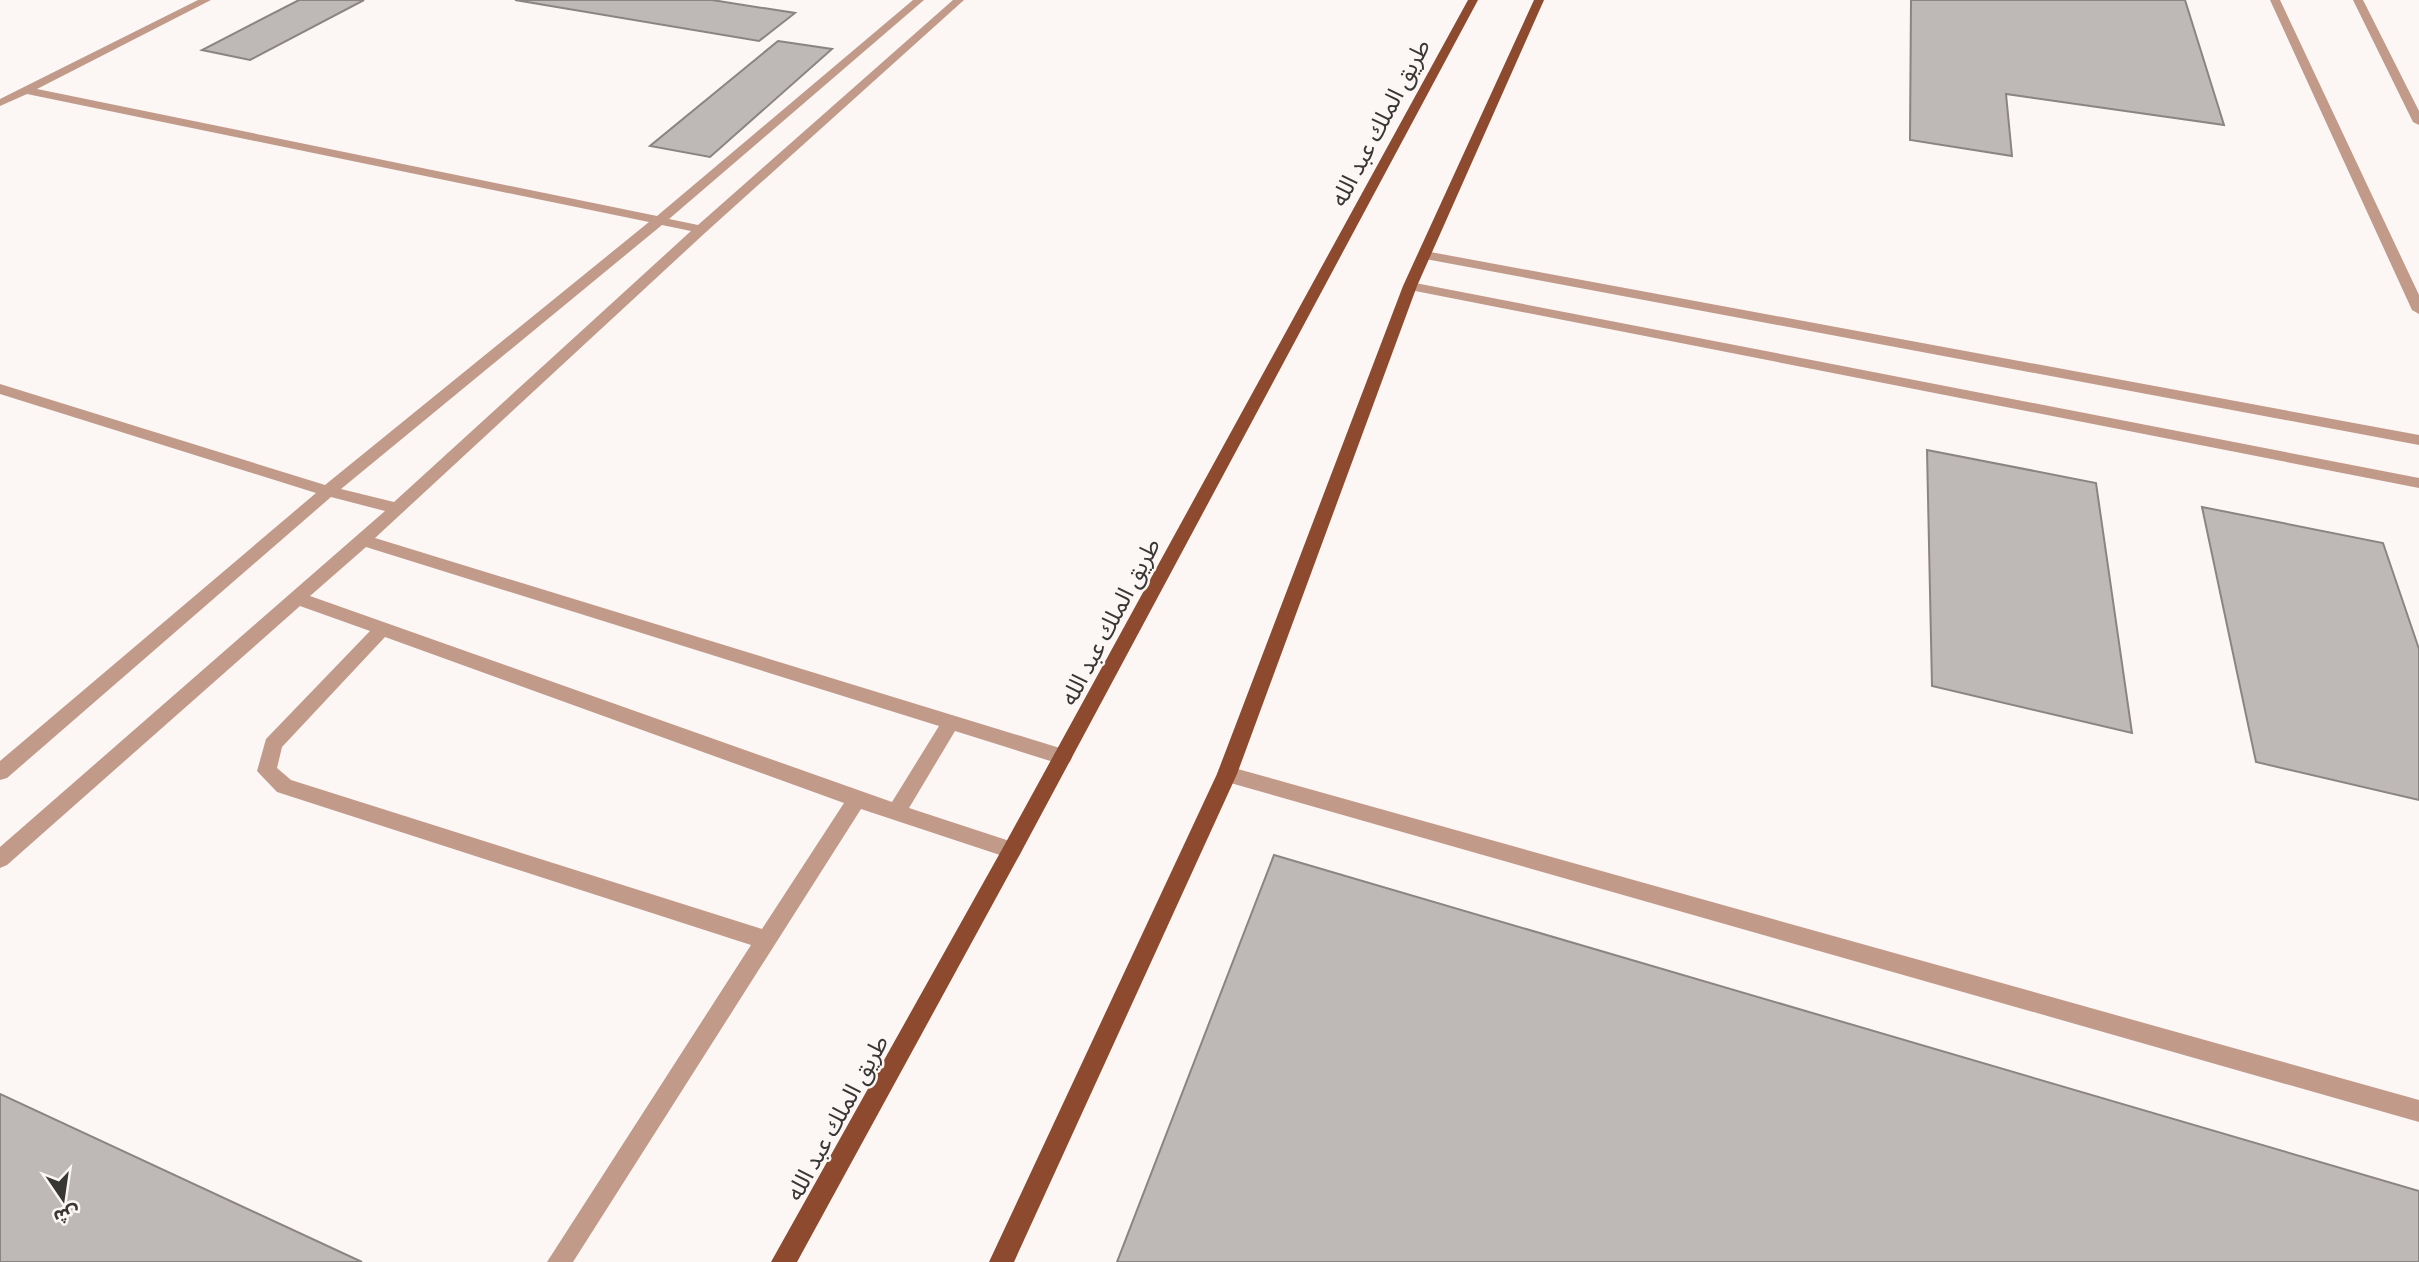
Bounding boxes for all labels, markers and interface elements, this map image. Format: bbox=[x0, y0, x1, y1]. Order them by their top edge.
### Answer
street label: طريق الملك عبد الله bbox=[1323, 33, 1437, 211]
street label: طريق الملك عبد الله bbox=[1053, 532, 1167, 710]
street label: طريق الملك عبد الله bbox=[778, 1029, 895, 1206]
north arrow bbox=[28, 1164, 98, 1234]
text: ش bbox=[52, 1202, 82, 1230]

